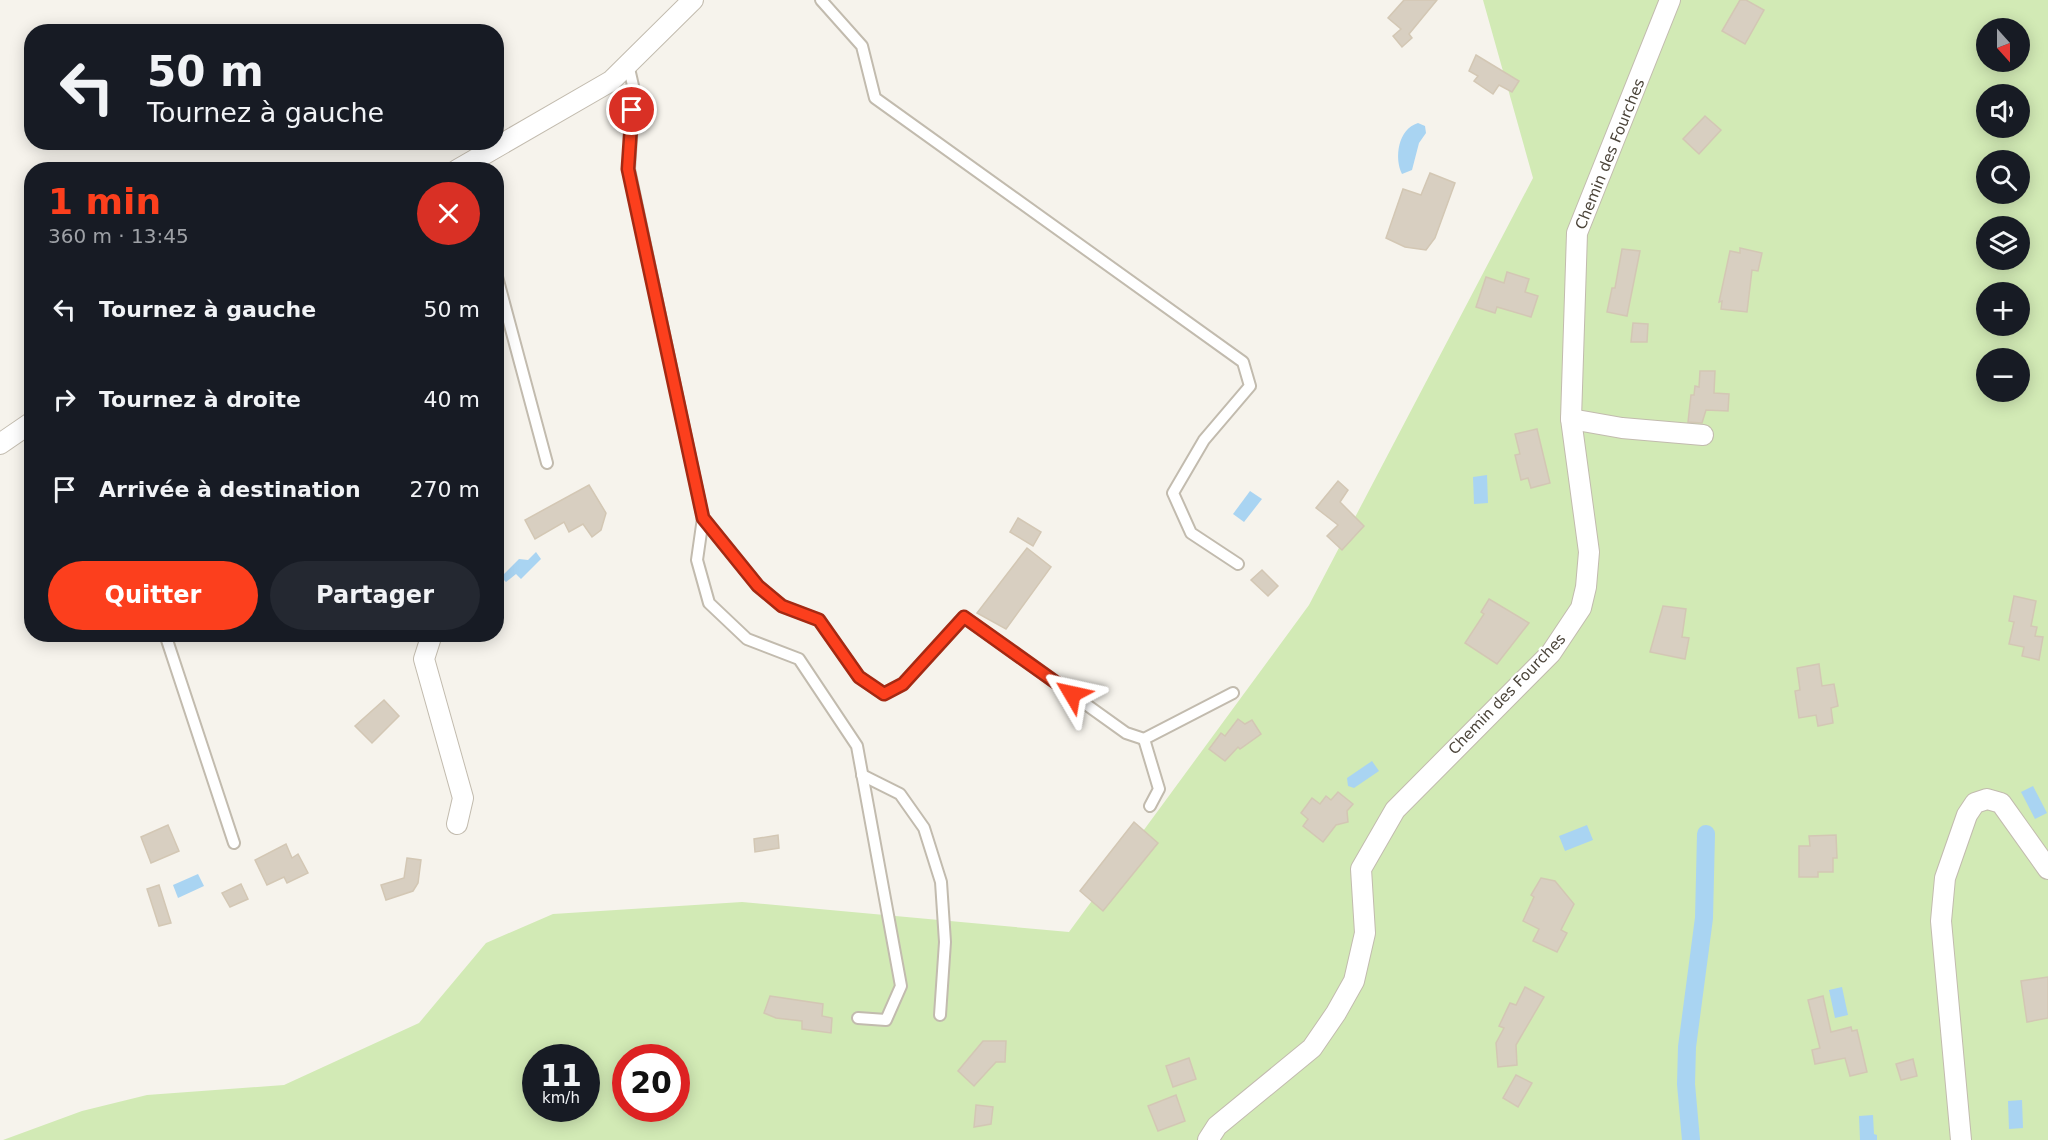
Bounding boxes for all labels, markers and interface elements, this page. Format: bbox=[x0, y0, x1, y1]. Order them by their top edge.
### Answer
north arrow bbox=[1976, 18, 2030, 72]
map controls bbox=[1976, 18, 2030, 402]
text: 50 m bbox=[147, 47, 264, 96]
icon: left bbox=[48, 48, 126, 126]
street label: Chemin des Fourches bbox=[1571, 76, 1649, 232]
pin bbox=[606, 84, 657, 135]
button: sound bbox=[1976, 84, 2030, 138]
icon: arrive bbox=[615, 93, 648, 126]
text: Tournez à gauche bbox=[147, 97, 384, 128]
button: search bbox=[1976, 150, 2030, 204]
text: 1 min bbox=[48, 181, 161, 222]
button: close bbox=[417, 182, 480, 245]
button: layers bbox=[1976, 216, 2030, 270]
text: 360 m · 13:45 bbox=[48, 224, 189, 248]
button: + bbox=[1976, 282, 2030, 336]
icon: left bbox=[48, 293, 81, 326]
text: Tournez à gauche bbox=[99, 297, 316, 322]
text: 50 m bbox=[424, 297, 480, 322]
button: − bbox=[1976, 348, 2030, 402]
icon: right bbox=[48, 383, 81, 416]
text: Tournez à droite bbox=[99, 387, 301, 412]
text: 40 m bbox=[424, 387, 480, 412]
icon: arrive bbox=[48, 473, 81, 506]
text: Arrivée à destination bbox=[99, 477, 361, 502]
text: 270 m bbox=[410, 477, 480, 502]
button: Quitter bbox=[48, 561, 258, 630]
button: Partager bbox=[270, 561, 480, 630]
street label: Chemin des Fourches bbox=[1445, 630, 1570, 758]
position arrow bbox=[1040, 662, 1104, 726]
speed limit sign: 20 bbox=[612, 1044, 690, 1122]
text: 11 bbox=[540, 1058, 582, 1093]
text: km/h bbox=[542, 1089, 580, 1107]

